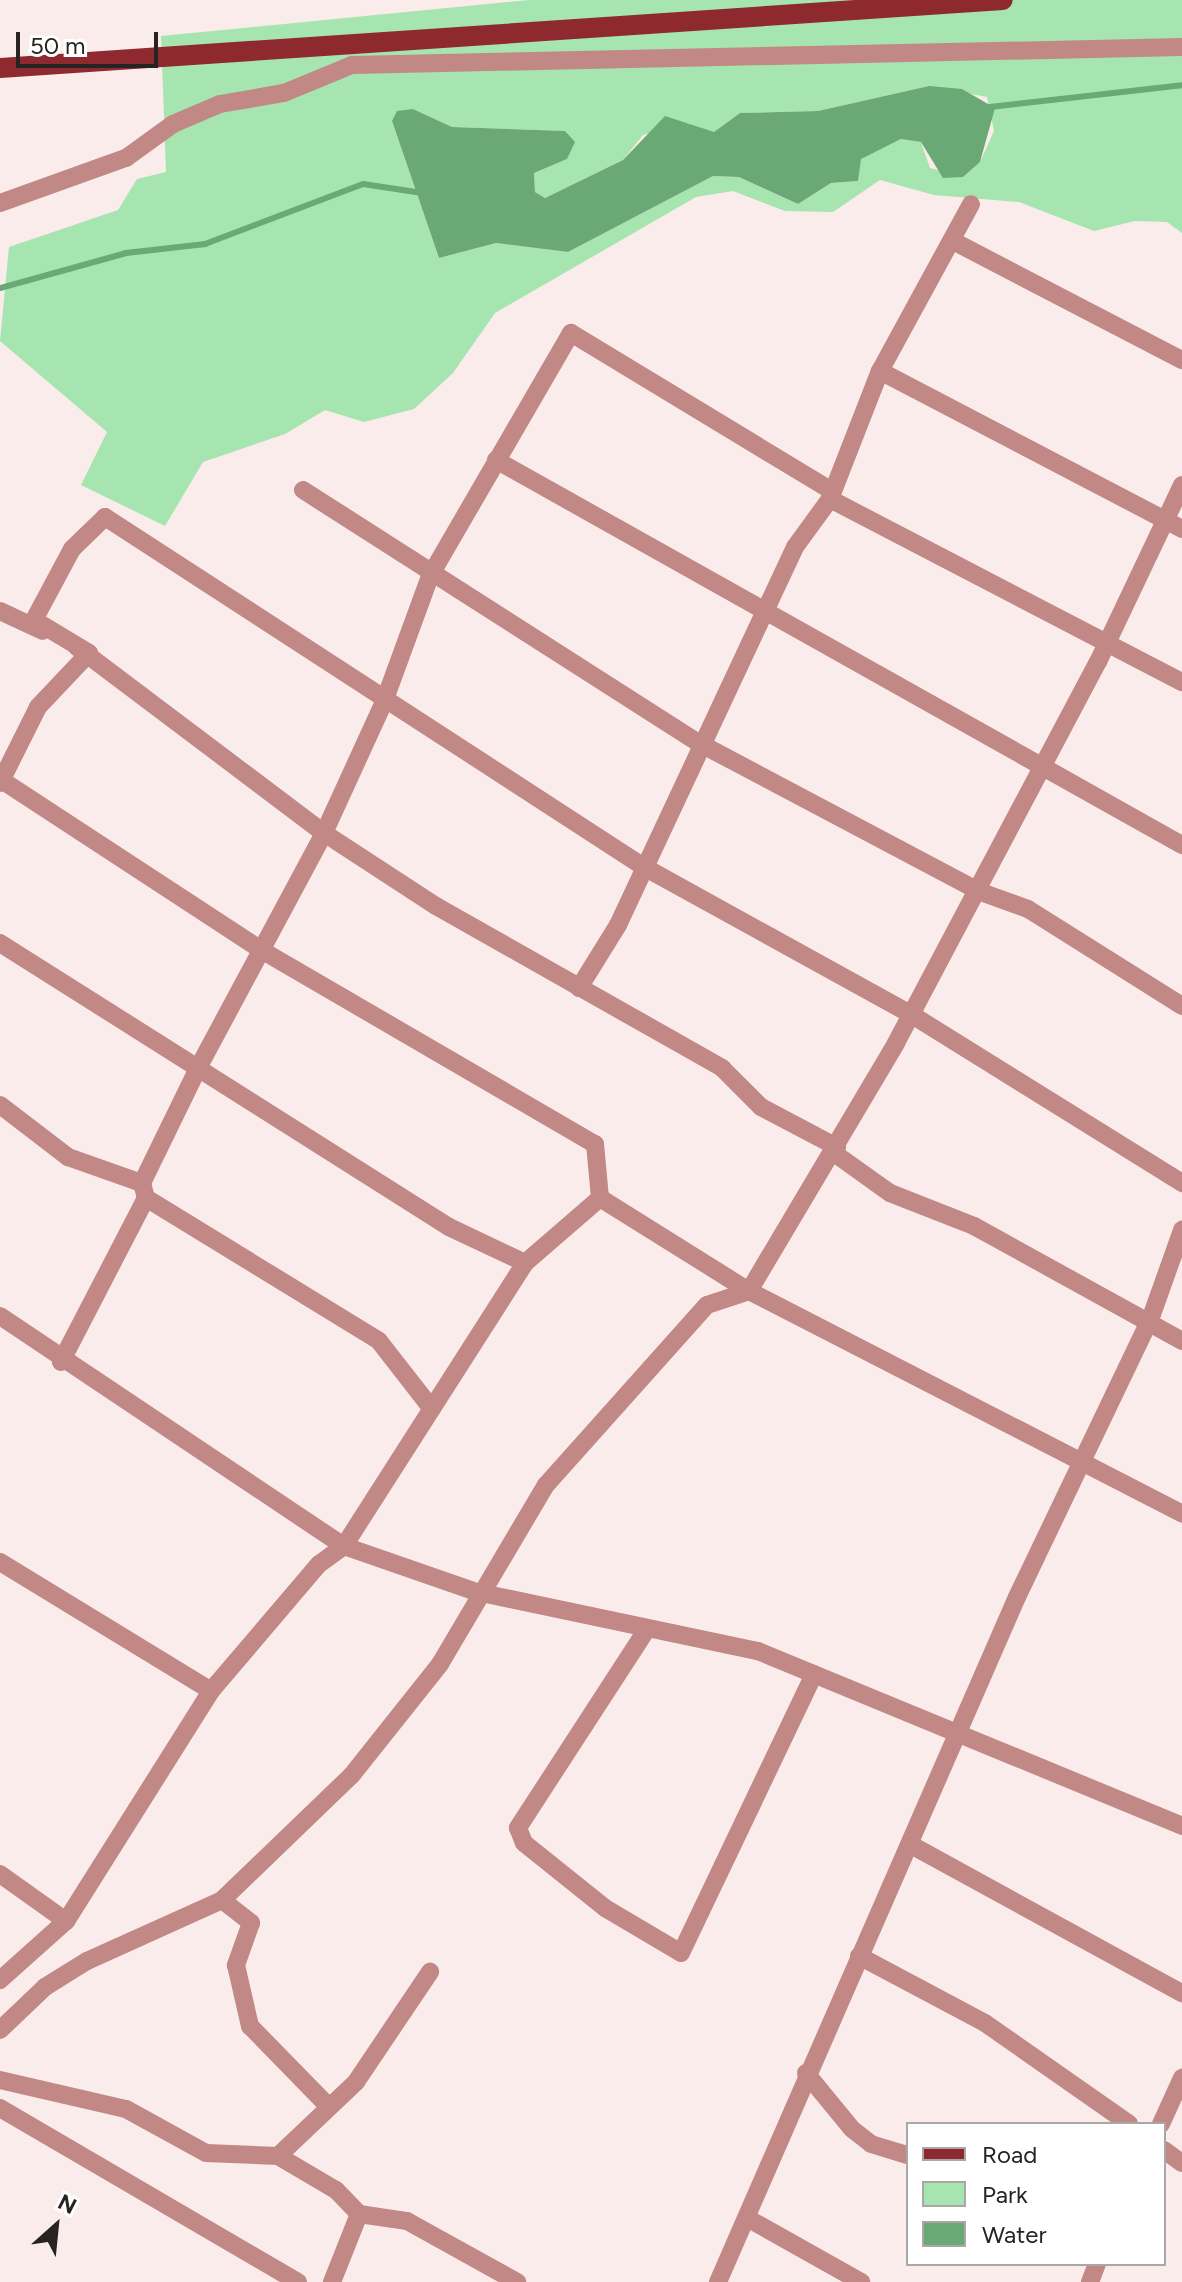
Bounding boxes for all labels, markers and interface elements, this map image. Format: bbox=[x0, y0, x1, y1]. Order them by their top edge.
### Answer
scale bar bbox=[20, 16, 162, 66]
text: 50 m bbox=[30, 31, 86, 60]
legend bbox=[906, 2122, 1166, 2266]
text: Road bbox=[982, 2140, 1037, 2169]
text: Park bbox=[982, 2180, 1028, 2209]
north arrow bbox=[16, 2186, 96, 2266]
text: N bbox=[53, 2188, 81, 2220]
text: Water bbox=[982, 2220, 1047, 2249]

